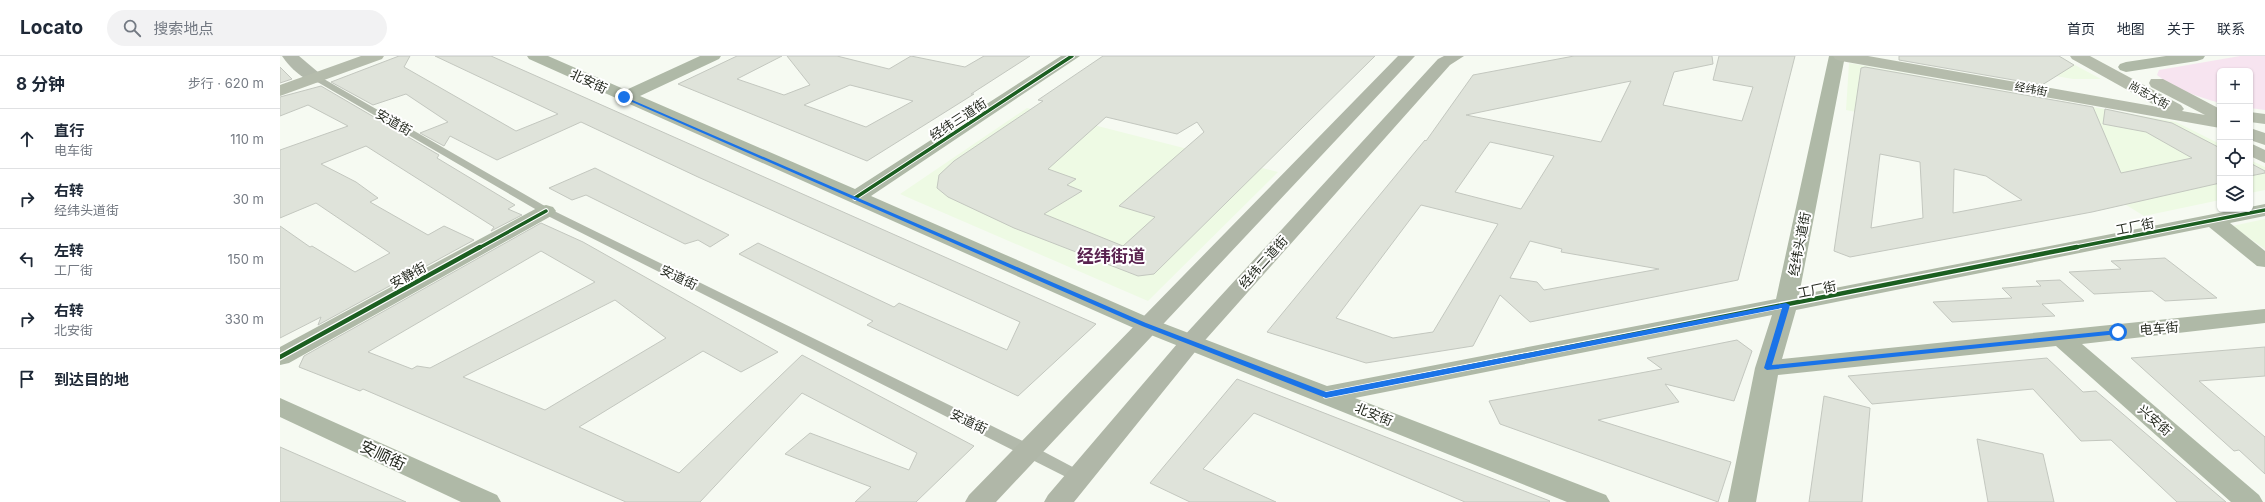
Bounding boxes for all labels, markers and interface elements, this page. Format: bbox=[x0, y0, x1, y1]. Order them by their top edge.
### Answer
search box bbox=[107, 10, 387, 46]
text: Locato bbox=[20, 16, 83, 39]
icon: search bbox=[121, 17, 143, 39]
text: 搜索地点 bbox=[153, 19, 213, 38]
text: 首页 bbox=[2067, 20, 2095, 37]
text: 地图 bbox=[2117, 20, 2145, 37]
text: 关于 bbox=[2167, 20, 2195, 37]
text: 联系 bbox=[2217, 20, 2245, 37]
street label: 北安街 bbox=[568, 66, 610, 96]
map controls bbox=[2217, 68, 2253, 212]
button: + bbox=[2217, 68, 2253, 104]
text: 8 分钟 bbox=[16, 74, 65, 94]
text: 步行 · 620 m bbox=[188, 75, 264, 91]
street label: 尚志大街 bbox=[2126, 78, 2172, 112]
street label: 经纬街 bbox=[2014, 79, 2048, 99]
route end bbox=[615, 88, 633, 106]
street label: 经纬三道街 bbox=[926, 95, 990, 143]
button: − bbox=[2217, 104, 2253, 140]
street label: 安道街 bbox=[373, 105, 415, 139]
text: 直行 bbox=[54, 121, 84, 140]
icon: ahead bbox=[16, 128, 38, 150]
text: 110 m bbox=[230, 131, 264, 147]
button: locate bbox=[2217, 140, 2253, 176]
text: 电车街 bbox=[54, 142, 93, 158]
button: layers bbox=[2217, 176, 2253, 212]
text: 右转 bbox=[54, 181, 84, 200]
icon: right bbox=[16, 188, 38, 210]
text: 30 m bbox=[233, 191, 264, 207]
text: 经纬头道街 bbox=[54, 202, 119, 218]
street label: 经纬头道街 bbox=[1785, 211, 1813, 277]
street label: 工厂街 bbox=[2114, 214, 2156, 238]
street label: 经纬二道街 bbox=[1235, 232, 1291, 292]
text: 左转 bbox=[54, 241, 84, 260]
district label: 经纬街道 bbox=[1077, 246, 1145, 266]
icon: left bbox=[16, 248, 38, 270]
text: 150 m bbox=[228, 251, 264, 267]
street label: 安静街 bbox=[387, 259, 429, 291]
street label: 安道街 bbox=[658, 261, 700, 293]
text: 工厂街 bbox=[54, 262, 93, 278]
street label: 工厂街 bbox=[1796, 277, 1838, 301]
text: 右转 bbox=[54, 301, 84, 320]
icon: right bbox=[16, 308, 38, 330]
text: 330 m bbox=[225, 311, 264, 327]
street label: 电车街 bbox=[2139, 318, 2179, 338]
text: 北安街 bbox=[54, 322, 93, 338]
route start bbox=[2109, 323, 2127, 341]
icon: arrive bbox=[16, 368, 38, 390]
text: 到达目的地 bbox=[54, 370, 129, 389]
street label: 北安街 bbox=[1353, 399, 1395, 429]
street label: 兴安街 bbox=[2135, 401, 2175, 439]
street label: 安道街 bbox=[948, 405, 990, 437]
street label: 安顺街 bbox=[357, 436, 409, 474]

